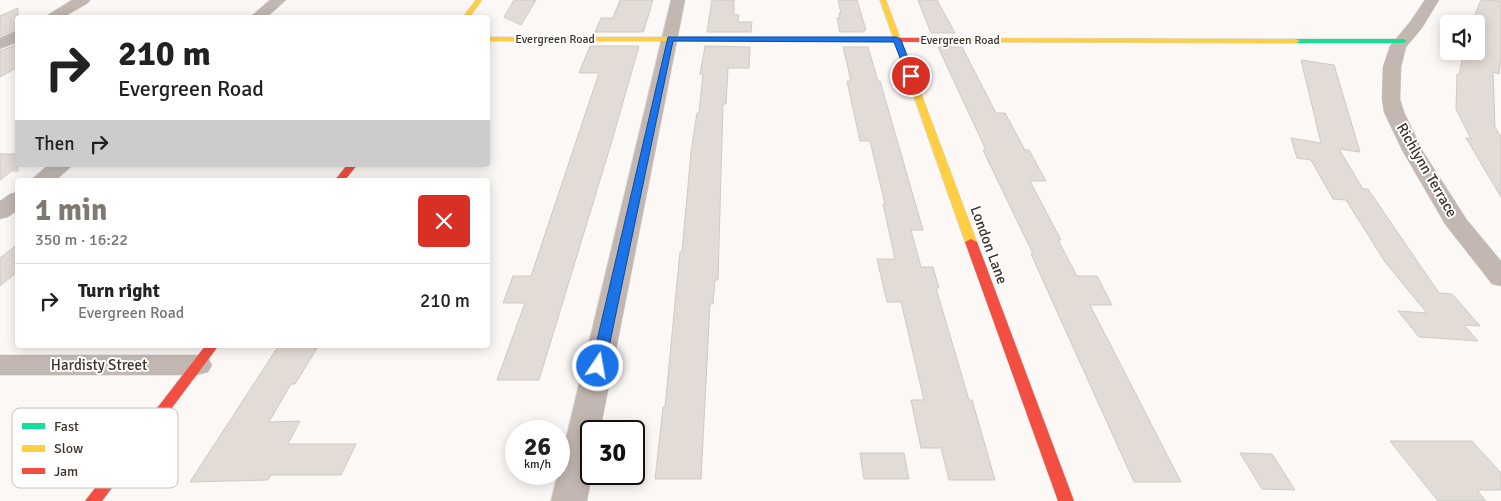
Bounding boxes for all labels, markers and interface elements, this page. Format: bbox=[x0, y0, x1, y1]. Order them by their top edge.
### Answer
map controls bbox=[1440, 15, 1485, 60]
button: sound bbox=[1440, 15, 1485, 60]
text: 210 m bbox=[118, 32, 211, 75]
street label: Evergreen Road bbox=[515, 32, 595, 47]
street label: Evergreen Road bbox=[920, 33, 1000, 48]
icon: right bbox=[35, 35, 100, 100]
pin bbox=[890, 55, 932, 97]
icon: arrive bbox=[897, 62, 925, 90]
text: Evergreen Road bbox=[118, 75, 264, 102]
street label: Richlynn Terrace bbox=[1393, 120, 1461, 220]
icon: right bbox=[85, 130, 113, 158]
text: Then bbox=[35, 132, 75, 156]
text: 1 min bbox=[35, 192, 107, 229]
button: close bbox=[418, 195, 470, 247]
street label: London Lane bbox=[967, 204, 1011, 286]
text: 350 m · 16:22 bbox=[35, 230, 128, 250]
text: Turn right bbox=[78, 279, 160, 303]
icon: right bbox=[35, 287, 63, 315]
text: 210 m bbox=[420, 289, 470, 313]
text: Evergreen Road bbox=[78, 303, 184, 323]
position arrow bbox=[571, 339, 623, 391]
street label: Hardisty Street bbox=[51, 356, 147, 374]
legend bbox=[12, 408, 178, 488]
text: Fast bbox=[54, 418, 79, 435]
speed limit sign: 30 bbox=[580, 420, 645, 485]
text: 26 bbox=[524, 431, 551, 462]
text: Slow bbox=[54, 440, 83, 457]
text: km/h bbox=[524, 457, 551, 472]
text: Jam bbox=[54, 463, 78, 480]

